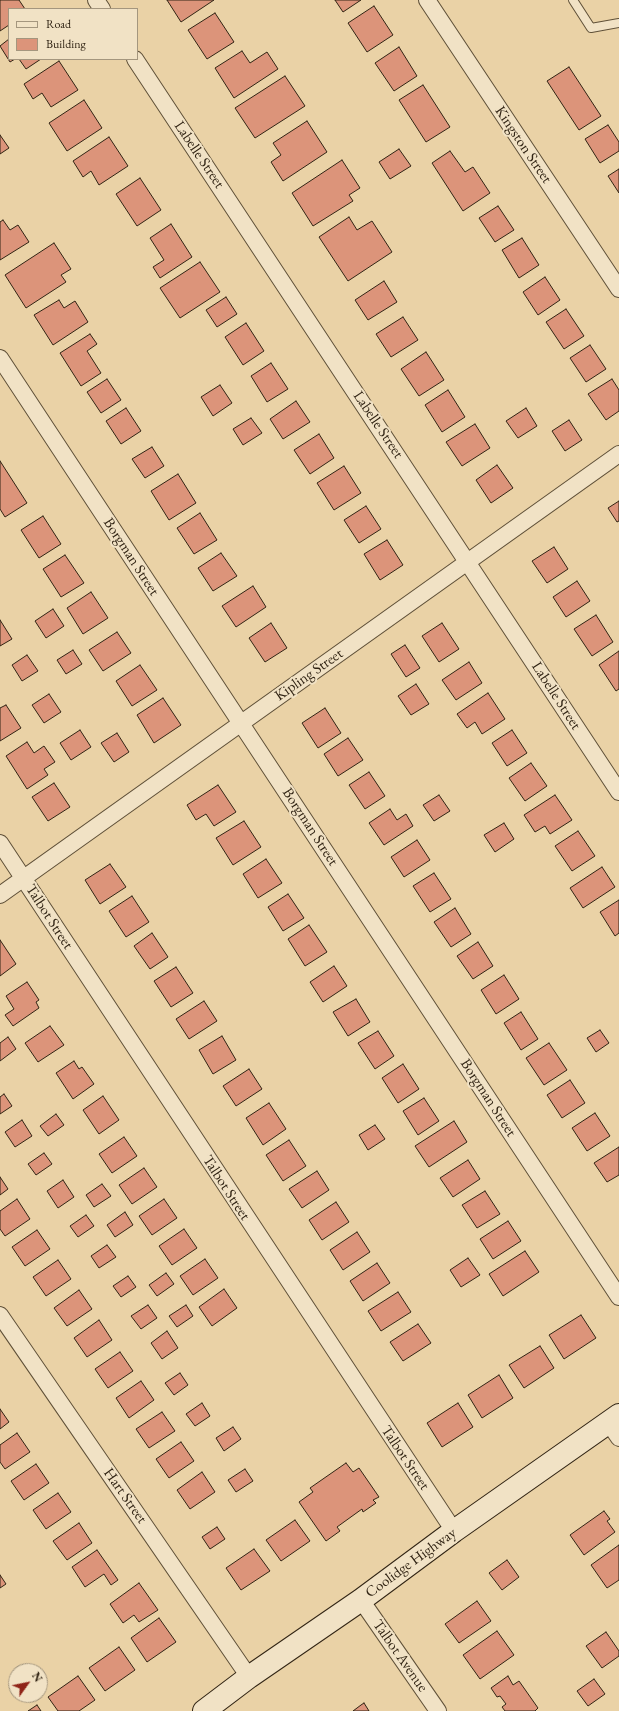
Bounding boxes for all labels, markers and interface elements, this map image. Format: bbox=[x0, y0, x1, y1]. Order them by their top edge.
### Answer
legend bbox=[8, 8, 138, 60]
text: Road bbox=[46, 16, 71, 32]
text: Building bbox=[46, 36, 86, 52]
street label: Kingston Street bbox=[491, 103, 555, 187]
street label: Labelle Street bbox=[170, 118, 228, 192]
street label: Labelle Street bbox=[349, 388, 407, 462]
street label: Borgman Street bbox=[99, 515, 163, 599]
street label: Kipling Street bbox=[271, 645, 347, 705]
street label: Labelle Street bbox=[527, 659, 585, 733]
street label: Borgman Street bbox=[278, 785, 342, 869]
street label: Talbot Street bbox=[21, 881, 77, 953]
street label: Borgman Street bbox=[456, 1056, 520, 1140]
street label: Talbot Street bbox=[198, 1152, 254, 1224]
street label: Talbot Street bbox=[377, 1422, 433, 1494]
street label: Hart Street bbox=[99, 1465, 151, 1527]
street label: Coolidge Highway bbox=[362, 1524, 460, 1602]
street label: Talbot Avenue bbox=[369, 1616, 431, 1696]
north arrow bbox=[8, 1663, 48, 1703]
text: N bbox=[29, 1669, 46, 1685]

